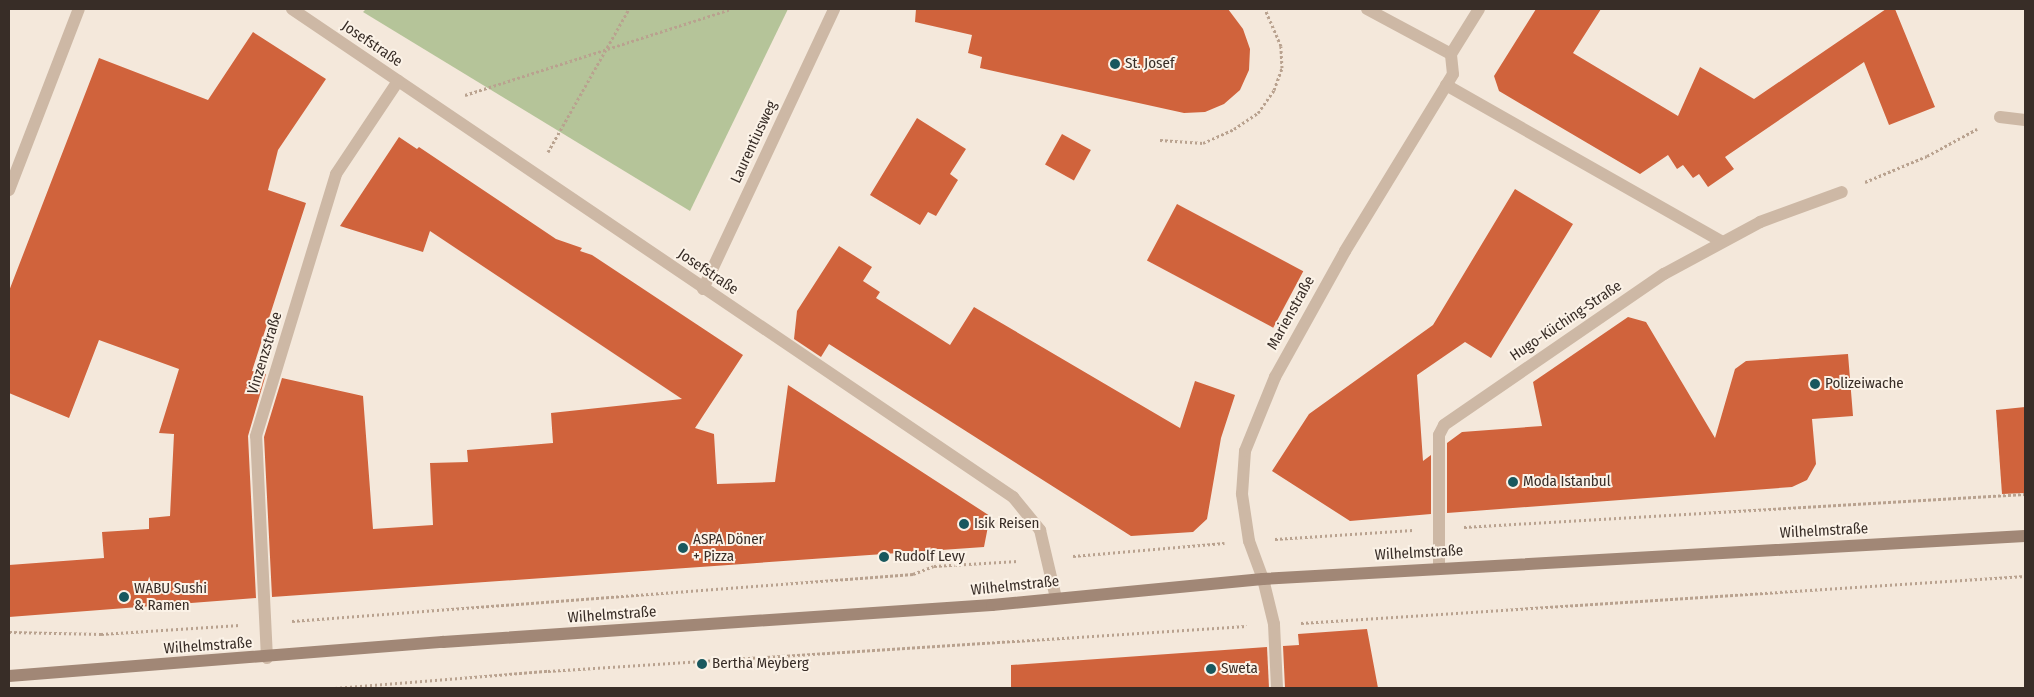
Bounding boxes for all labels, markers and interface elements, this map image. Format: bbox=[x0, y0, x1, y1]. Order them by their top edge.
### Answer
street label: Josefstraße bbox=[338, 17, 406, 71]
place label: St. Josef bbox=[1125, 55, 1174, 73]
marker: St. Josef bbox=[1109, 58, 1121, 70]
street label: Laurentiusweg bbox=[727, 98, 781, 186]
street label: Josefstraße bbox=[674, 245, 742, 299]
street label: Marienstraße bbox=[1263, 273, 1319, 353]
street label: Hugo-Küching-Straße bbox=[1507, 277, 1625, 365]
street label: Vinzenzstraße bbox=[244, 310, 286, 396]
place label: Polizeiwache bbox=[1825, 375, 1904, 393]
marker: Polizeiwache bbox=[1809, 378, 1821, 390]
place label: Moda Istanbul bbox=[1523, 473, 1611, 491]
marker: Moda Istanbul bbox=[1507, 476, 1519, 488]
place label: Isik Reisen bbox=[974, 515, 1039, 533]
marker: Isik Reisen bbox=[958, 518, 970, 530]
street label: Wilhelmstraße bbox=[1779, 520, 1869, 542]
place label: ASPA Döner + Pizza bbox=[693, 530, 764, 565]
marker: ASPA Döner + Pizza bbox=[677, 542, 689, 554]
street label: Wilhelmstraße bbox=[1374, 542, 1464, 564]
place label: Rudolf Levy bbox=[894, 548, 965, 566]
marker: Rudolf Levy bbox=[878, 551, 890, 563]
street label: Wilhelmstraße bbox=[970, 572, 1060, 600]
place label: WABU Sushi & Ramen bbox=[134, 579, 207, 614]
marker: WABU Sushi & Ramen bbox=[118, 591, 130, 603]
street label: Wilhelmstraße bbox=[567, 603, 657, 627]
street label: Wilhelmstraße bbox=[163, 634, 253, 658]
place label: Bertha Meyberg bbox=[712, 655, 809, 673]
marker: Bertha Meyberg bbox=[696, 658, 708, 670]
place label: Sweta bbox=[1221, 660, 1258, 678]
marker: Sweta bbox=[1205, 663, 1217, 675]

